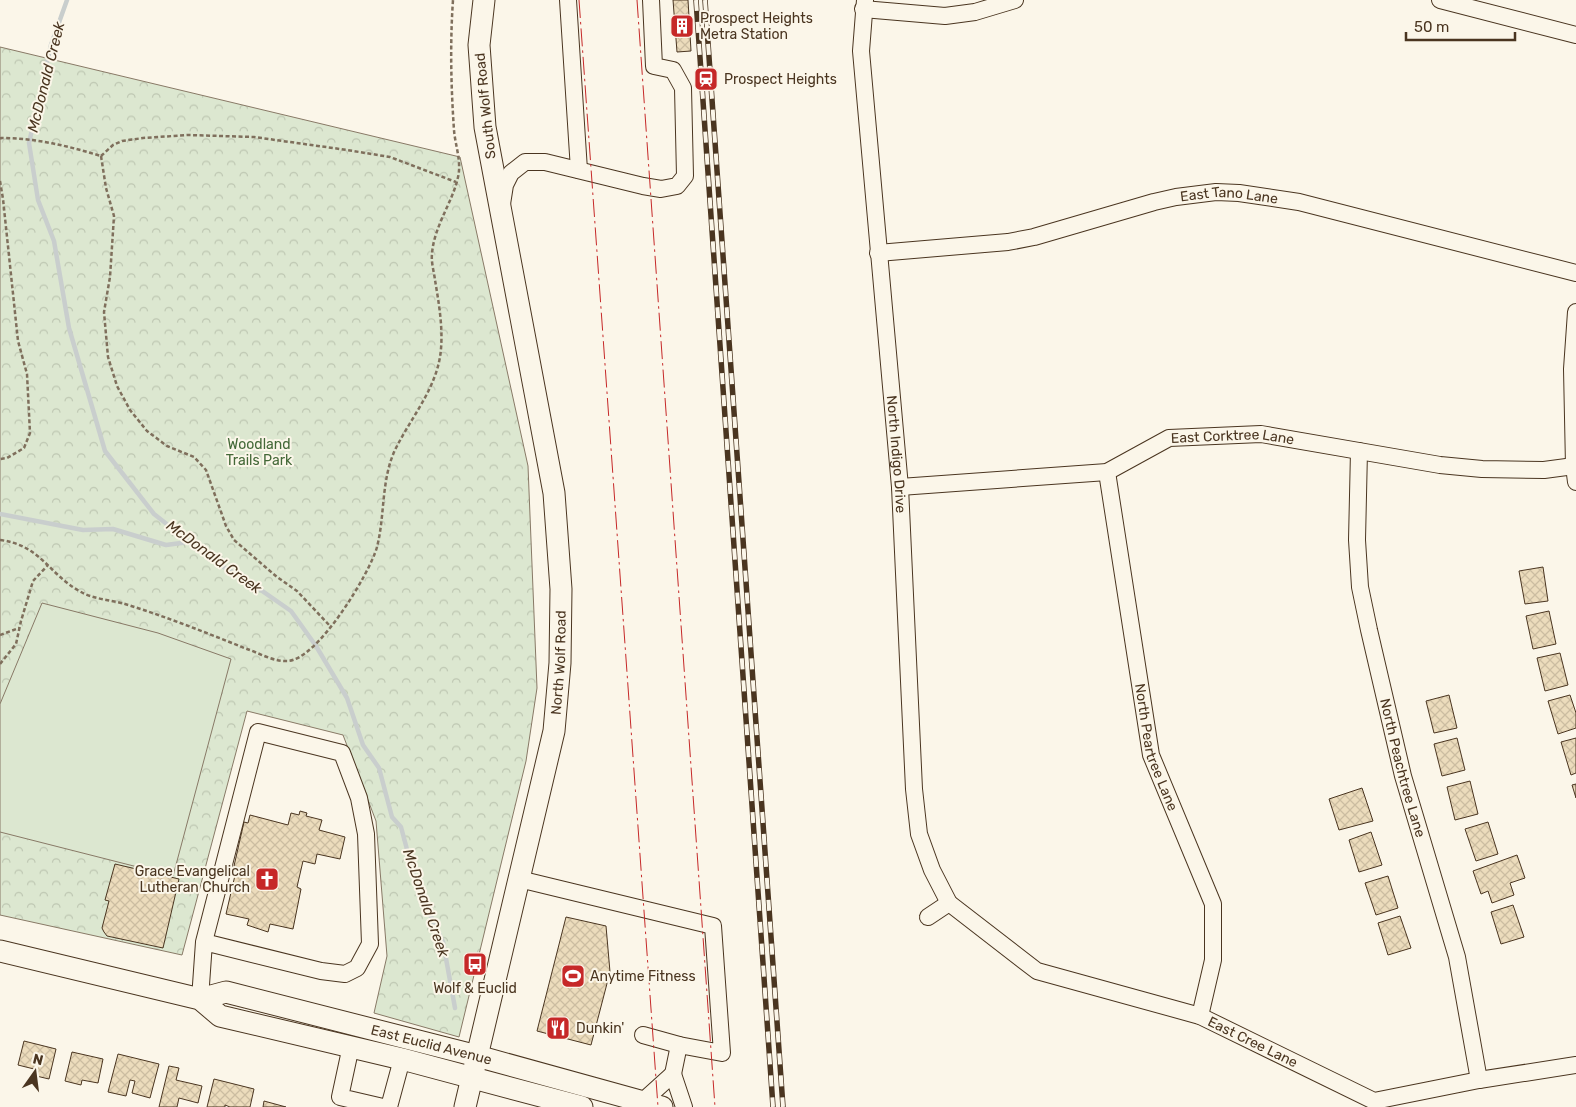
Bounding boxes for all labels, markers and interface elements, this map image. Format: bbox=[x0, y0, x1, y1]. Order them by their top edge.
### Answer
place label: Prospect Heights Metra Station bbox=[700, 10, 813, 43]
scale bar bbox=[1406, 10, 1515, 42]
building icon: Prospect Heights Metra Station bbox=[669, 13, 695, 39]
text: 50 m bbox=[1414, 18, 1449, 36]
water label: McDonald Creek bbox=[24, 20, 69, 134]
street label: South Wolf Road bbox=[471, 52, 500, 160]
station icon: Prospect Heights bbox=[693, 66, 719, 92]
place label: Prospect Heights bbox=[724, 71, 837, 88]
street label: East Tano Lane bbox=[1179, 184, 1279, 208]
street label: North Indigo Drive bbox=[883, 395, 909, 514]
street label: East Corktree Lane bbox=[1170, 426, 1296, 449]
park label: Woodland Trails Park bbox=[226, 436, 293, 469]
water label: McDonald Creek bbox=[163, 516, 265, 598]
street label: North Wolf Road bbox=[547, 610, 570, 715]
street label: North Peartree Lane bbox=[1131, 682, 1181, 814]
street label: North Peachtree Lane bbox=[1376, 697, 1429, 840]
water label: McDonald Creek bbox=[399, 846, 453, 960]
place label: Grace Evangelical Lutheran Church bbox=[135, 863, 250, 896]
church icon: Grace Evangelical Lutheran Church bbox=[254, 866, 280, 892]
bus stop icon: Wolf & Euclid bbox=[462, 951, 488, 977]
sports icon: Anytime Fitness bbox=[560, 963, 586, 989]
place label: Anytime Fitness bbox=[590, 968, 696, 985]
place label: Wolf & Euclid bbox=[433, 980, 517, 997]
street label: East Cree Lane bbox=[1205, 1013, 1300, 1071]
restaurant icon: Dunkin' bbox=[545, 1015, 571, 1041]
place label: Dunkin' bbox=[576, 1020, 624, 1037]
street label: East Euclid Avenue bbox=[369, 1021, 494, 1069]
north arrow bbox=[10, 1047, 60, 1097]
text: N bbox=[31, 1050, 45, 1069]

